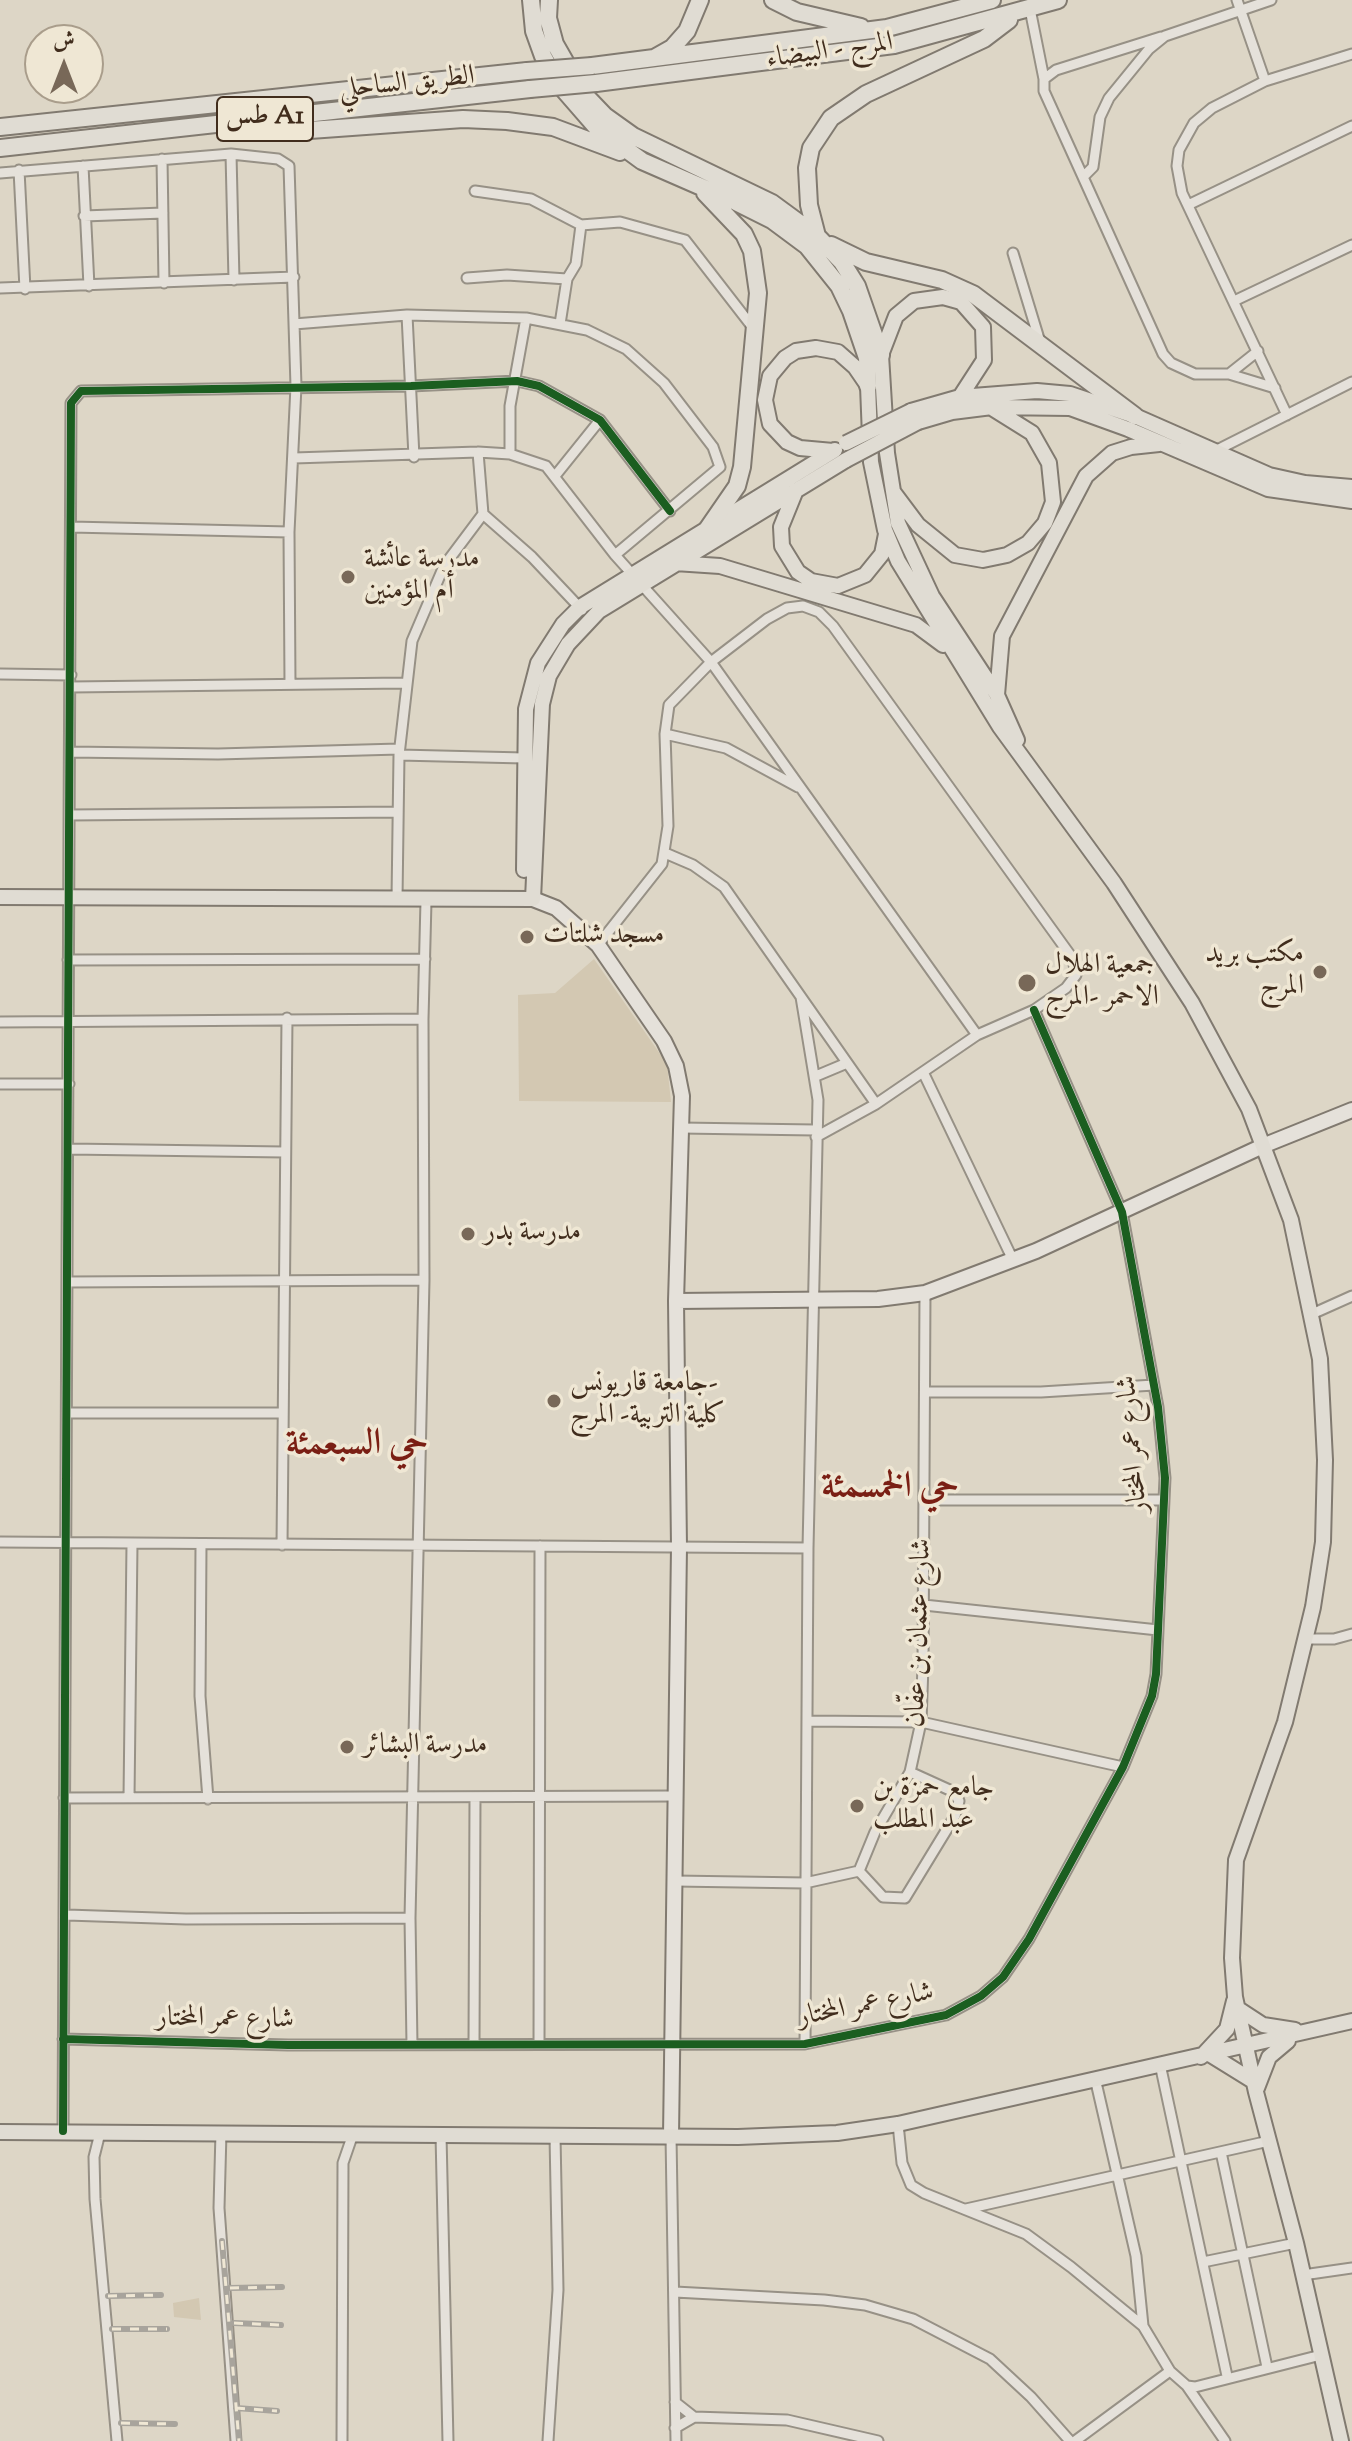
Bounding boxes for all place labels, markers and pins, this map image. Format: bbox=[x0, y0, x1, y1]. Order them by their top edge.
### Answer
place label: مدرسة عائشة أم المؤمنين bbox=[364, 544, 480, 610]
marker: مدرسة عائشة أم المؤمنين bbox=[339, 568, 357, 586]
place label: مسجد شلتات bbox=[543, 920, 664, 954]
marker: مسجد شلتات bbox=[518, 928, 536, 946]
place label: مكتب بريد المرج bbox=[1205, 939, 1304, 1005]
place label: جمعية الهلال الاحمر -المرج bbox=[1045, 950, 1159, 1016]
marker: مكتب بريد المرج bbox=[1311, 963, 1329, 981]
marker: جمعية الهلال الاحمر -المرج bbox=[1016, 972, 1038, 994]
place label: مدرسة بدر bbox=[484, 1217, 581, 1251]
marker: مدرسة بدر bbox=[459, 1225, 477, 1243]
place label: جامعة قاريونس- كلية التربية- المرج bbox=[570, 1368, 726, 1434]
marker: جامعة قاريونس- كلية التربية- المرج bbox=[545, 1392, 563, 1410]
place label: مدرسة البشائر bbox=[363, 1730, 487, 1764]
marker: مدرسة البشائر bbox=[338, 1738, 356, 1756]
place label: جامع حمزة بن عبد المطلب bbox=[873, 1773, 994, 1839]
marker: جامع حمزة بن عبد المطلب bbox=[848, 1797, 866, 1815]

